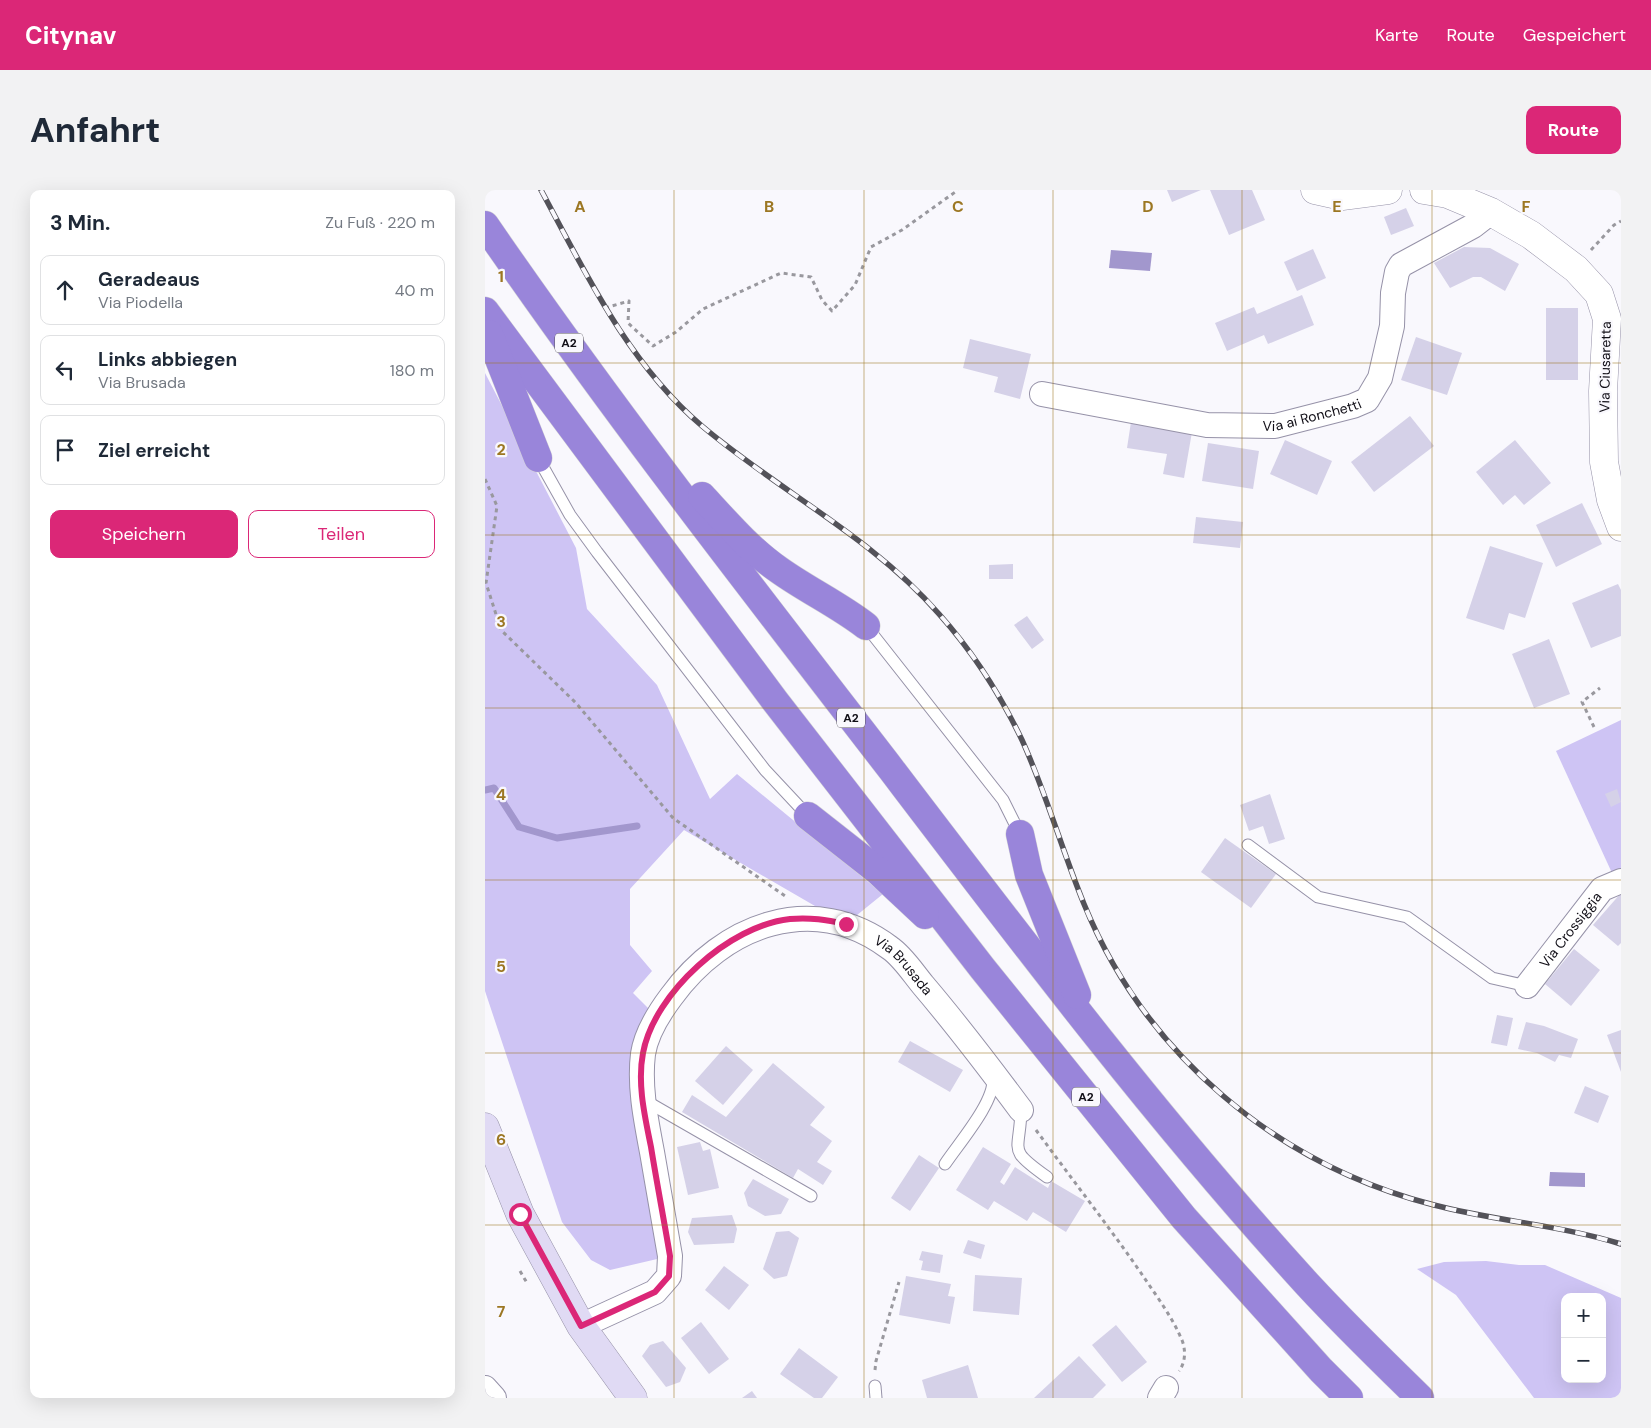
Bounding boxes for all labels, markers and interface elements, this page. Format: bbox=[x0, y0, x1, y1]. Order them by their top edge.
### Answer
text: Citynav bbox=[25, 20, 116, 51]
text: Karte bbox=[1375, 23, 1419, 47]
text: Route bbox=[1447, 23, 1495, 47]
text: Gespeichert bbox=[1523, 23, 1626, 47]
button: Route bbox=[1526, 106, 1621, 154]
text: Anfahrt bbox=[30, 107, 160, 153]
text: A bbox=[574, 196, 586, 217]
text: B bbox=[764, 196, 774, 217]
text: C bbox=[952, 196, 964, 217]
text: D bbox=[1142, 196, 1154, 217]
text: E bbox=[1332, 196, 1342, 217]
text: F bbox=[1522, 196, 1531, 217]
text: 3 Min. bbox=[50, 209, 110, 237]
text: Zu Fuß · 220 m bbox=[325, 212, 435, 233]
text: 1 bbox=[498, 266, 504, 287]
text: Geradeaus bbox=[98, 267, 200, 292]
icon: ahead bbox=[51, 276, 79, 304]
text: 40 m bbox=[395, 280, 434, 301]
text: Via Piodella bbox=[98, 292, 183, 313]
street label: Via Ciusaretta bbox=[1595, 321, 1615, 413]
road number: A2 bbox=[555, 334, 583, 352]
text: Links abbiegen bbox=[98, 347, 237, 372]
icon: left bbox=[51, 356, 79, 384]
text: 180 m bbox=[390, 360, 434, 381]
text: Via Brusada bbox=[98, 372, 186, 393]
street label: Via ai Ronchetti bbox=[1262, 394, 1364, 435]
icon: arrive bbox=[51, 436, 79, 464]
text: Ziel erreicht bbox=[98, 438, 210, 463]
text: 2 bbox=[496, 439, 506, 460]
button: Speichern bbox=[50, 510, 238, 558]
button: Teilen bbox=[248, 510, 435, 558]
text: 3 bbox=[496, 611, 506, 632]
road number: A2 bbox=[837, 708, 865, 728]
text: 4 bbox=[496, 784, 506, 805]
street label: Via Crossiggia bbox=[1535, 888, 1606, 972]
route end bbox=[835, 913, 858, 936]
street label: Via Brusada bbox=[871, 931, 937, 999]
text: 5 bbox=[496, 956, 506, 977]
road number: A2 bbox=[1072, 1088, 1100, 1106]
text: 6 bbox=[496, 1129, 506, 1150]
route start bbox=[509, 1203, 532, 1226]
map controls bbox=[1561, 1293, 1606, 1383]
button: + bbox=[1561, 1293, 1606, 1338]
text: 7 bbox=[497, 1301, 506, 1322]
button: − bbox=[1561, 1338, 1606, 1383]

